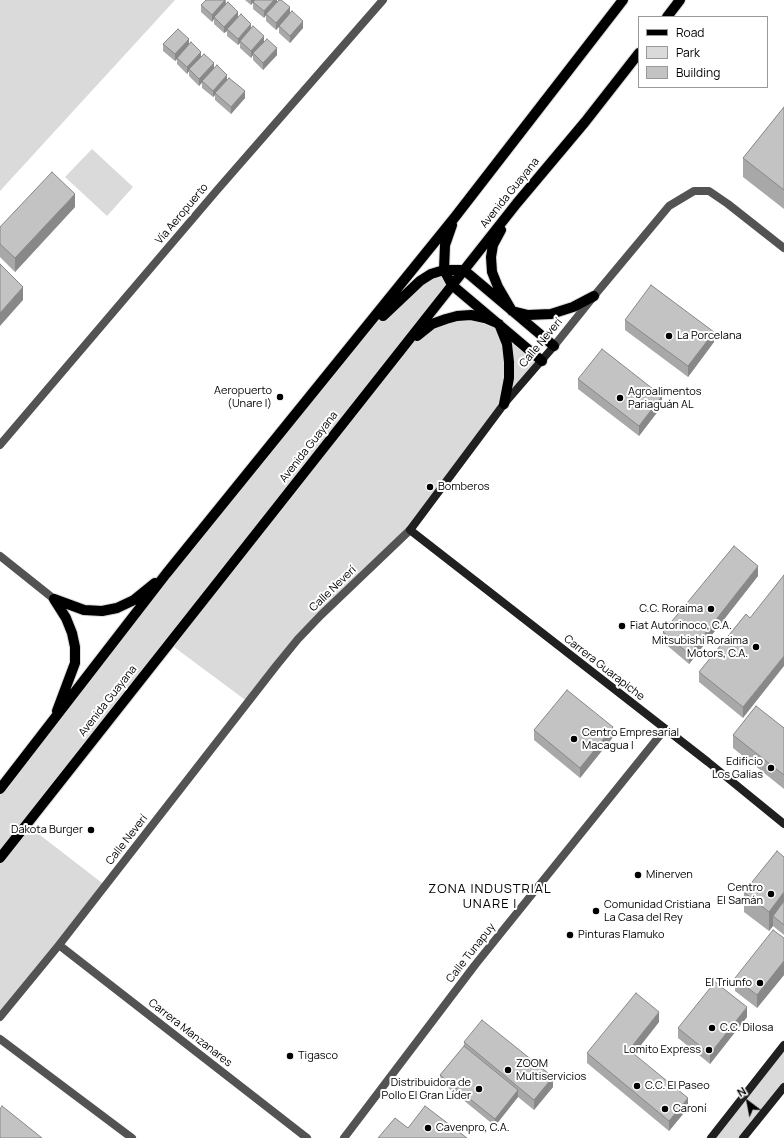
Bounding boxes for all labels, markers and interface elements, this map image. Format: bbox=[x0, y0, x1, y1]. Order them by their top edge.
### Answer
legend bbox=[638, 16, 768, 88]
text: Road bbox=[676, 24, 704, 41]
text: Park bbox=[676, 44, 700, 61]
text: Building bbox=[676, 64, 720, 81]
street label: Avenida Guayana bbox=[478, 155, 542, 231]
street label: Vía Aeropuerto bbox=[153, 181, 211, 247]
street label: Calle Neverí bbox=[517, 316, 565, 370]
place label: La Porcelana bbox=[677, 329, 742, 343]
marker: La Porcelana bbox=[664, 331, 674, 341]
place label: Aeropuerto (Unare I) bbox=[214, 384, 272, 410]
place label: Agroalimentos Pariaguán AL bbox=[628, 385, 702, 411]
marker: Aeropuerto (Unare I) bbox=[275, 392, 285, 402]
marker: Agroalimentos Pariaguán AL bbox=[615, 393, 625, 403]
street label: Avenida Guayana bbox=[277, 409, 341, 485]
place label: Bomberos bbox=[438, 480, 490, 494]
marker: Bomberos bbox=[425, 482, 435, 492]
street label: Calle Neverí bbox=[307, 563, 359, 615]
place label: C.C. Roraima bbox=[639, 602, 703, 616]
marker: C.C. Roraima bbox=[706, 604, 716, 614]
place label: Fiat Autorinoco, C.A. bbox=[630, 619, 732, 633]
marker: Fiat Autorinoco, C.A. bbox=[617, 621, 627, 631]
street label: Carrera Guarapiche bbox=[561, 632, 647, 704]
place label: Mitsubishi Roraima Motors, C.A. bbox=[652, 634, 748, 660]
marker: Mitsubishi Roraima Motors, C.A. bbox=[751, 642, 761, 652]
street label: Avenida Guayana bbox=[76, 663, 140, 739]
place label: Centro Empresarial Macagua I bbox=[582, 726, 679, 752]
marker: Centro Empresarial Macagua I bbox=[569, 734, 579, 744]
place label: Edificio Los Galias bbox=[712, 755, 763, 781]
marker: Edificio Los Galias bbox=[766, 763, 776, 773]
street label: Calle Neverí bbox=[103, 812, 151, 868]
place label: Dakota Burger bbox=[11, 823, 83, 837]
marker: Dakota Burger bbox=[86, 825, 96, 835]
place label: Minerven bbox=[646, 868, 693, 882]
marker: Minerven bbox=[633, 870, 643, 880]
district label: ZONA INDUSTRIAL UNARE I bbox=[428, 881, 552, 912]
place label: Centro El Samán bbox=[717, 881, 763, 907]
marker: Centro El Samán bbox=[766, 889, 776, 899]
place label: Comunidad Cristiana La Casa del Rey bbox=[604, 898, 711, 924]
marker: Comunidad Cristiana La Casa del Rey bbox=[591, 906, 601, 916]
street label: Calle Tunapuy bbox=[444, 921, 498, 985]
place label: Pinturas Flamuko bbox=[578, 928, 664, 942]
marker: Pinturas Flamuko bbox=[565, 930, 575, 940]
place label: El Triunfo bbox=[705, 976, 752, 990]
marker: El Triunfo bbox=[755, 978, 765, 988]
street label: Carrera Manzanares bbox=[146, 996, 234, 1070]
place label: C.C. Dilosa bbox=[720, 1021, 773, 1035]
marker: C.C. Dilosa bbox=[707, 1023, 717, 1033]
place label: Lomito Express bbox=[624, 1043, 701, 1057]
marker: Lomito Express bbox=[704, 1045, 714, 1055]
place label: Tigasco bbox=[298, 1049, 338, 1063]
marker: Tigasco bbox=[285, 1051, 295, 1061]
place label: ZOOM Multiservicios bbox=[516, 1057, 586, 1083]
marker: ZOOM Multiservicios bbox=[503, 1065, 513, 1075]
place label: Distribuidora de Pollo El Gran Líder bbox=[382, 1076, 471, 1102]
place label: C.C. El Paseo bbox=[645, 1079, 710, 1093]
marker: C.C. El Paseo bbox=[632, 1081, 642, 1091]
north arrow bbox=[728, 1082, 768, 1122]
text: N bbox=[734, 1083, 749, 1100]
marker: Distribuidora de Pollo El Gran Líder bbox=[474, 1084, 484, 1094]
place label: Caroní bbox=[673, 1102, 706, 1116]
marker: Caroní bbox=[660, 1104, 670, 1114]
place label: Cavenpro, C.A. bbox=[436, 1121, 510, 1135]
marker: Cavenpro, C.A. bbox=[423, 1123, 433, 1133]

